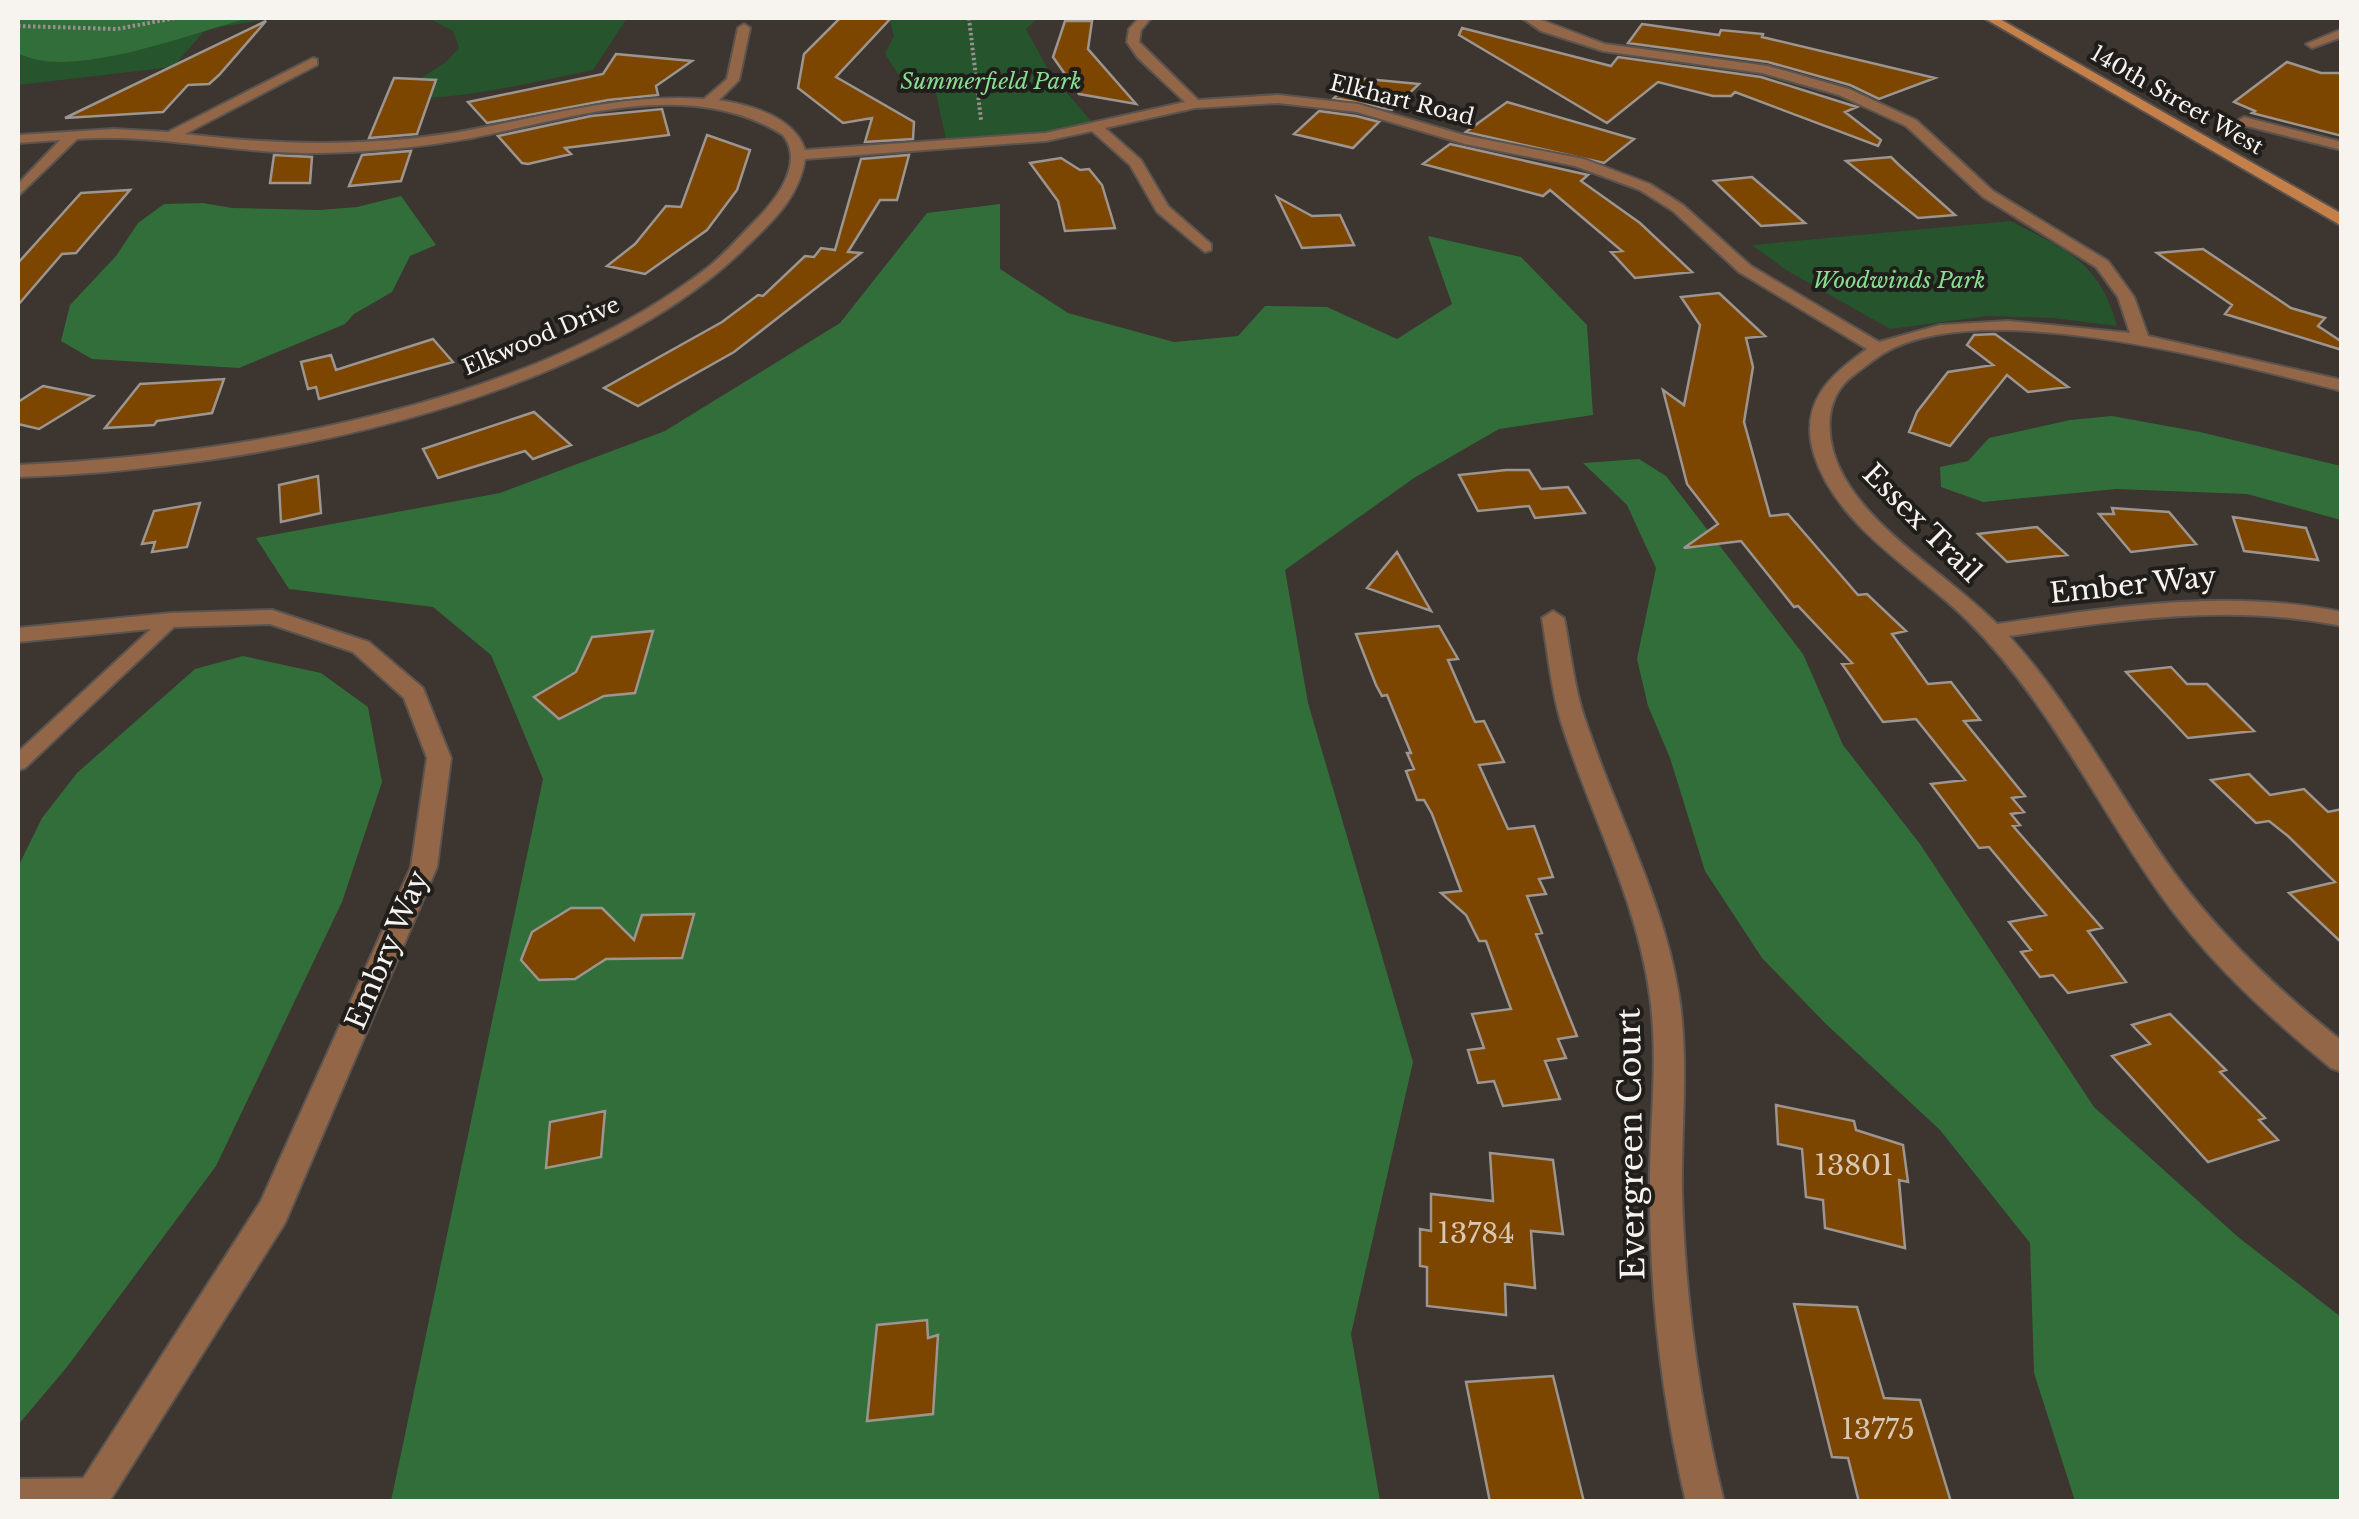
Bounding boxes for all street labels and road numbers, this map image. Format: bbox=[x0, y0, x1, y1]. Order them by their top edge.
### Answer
street label: 140th Street West bbox=[2086, 40, 2269, 161]
street label: Elkhart Road bbox=[1327, 69, 1477, 131]
street label: Elkwood Drive bbox=[458, 291, 624, 381]
street label: Essex Trail bbox=[1855, 456, 1989, 590]
street label: Ember Way bbox=[2048, 559, 2218, 611]
street label: Embry Way bbox=[338, 865, 436, 1035]
street label: Evergreen Court bbox=[1609, 1007, 1653, 1281]

